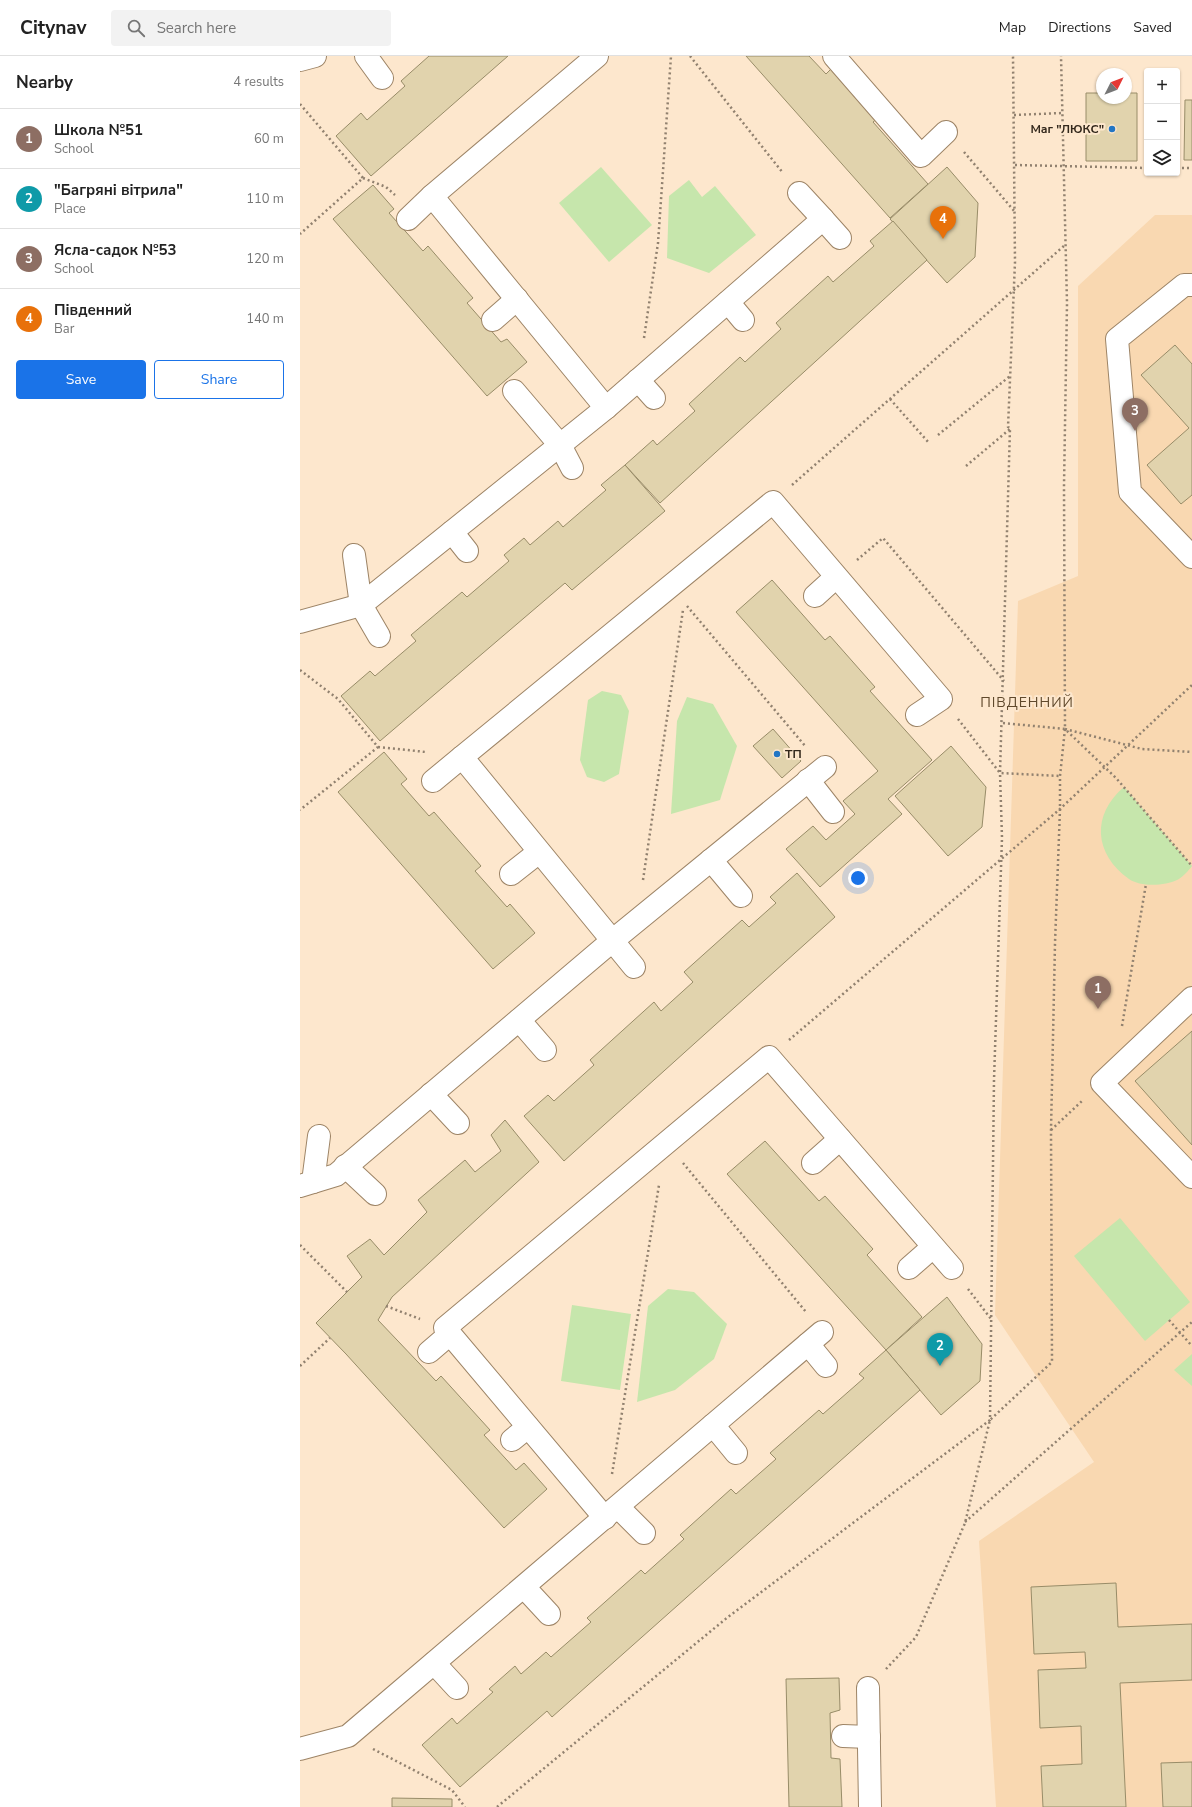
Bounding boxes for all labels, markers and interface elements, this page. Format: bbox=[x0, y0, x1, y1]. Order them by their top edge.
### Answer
search box bbox=[111, 10, 391, 46]
text: Citynav bbox=[20, 15, 87, 41]
icon: search bbox=[125, 17, 147, 39]
text: Search here bbox=[157, 18, 236, 38]
text: Map bbox=[999, 18, 1026, 37]
text: Directions bbox=[1048, 18, 1111, 37]
text: Saved bbox=[1133, 18, 1172, 37]
north arrow bbox=[1096, 68, 1132, 104]
map controls bbox=[1144, 68, 1180, 176]
button: + bbox=[1144, 68, 1180, 104]
text: Nearby bbox=[16, 71, 73, 94]
text: 4 results bbox=[233, 73, 284, 91]
button: − bbox=[1144, 104, 1180, 140]
text: Школа №51 bbox=[54, 120, 143, 140]
place label: Маг "ЛЮКС" bbox=[1030, 121, 1104, 137]
marker: Маг "ЛЮКС" bbox=[1107, 124, 1117, 134]
text: 1 bbox=[25, 130, 33, 148]
text: 60 m bbox=[254, 130, 284, 148]
text: School bbox=[54, 140, 94, 158]
button: layers bbox=[1144, 140, 1180, 176]
text: "Багряні вітрила" bbox=[54, 180, 183, 200]
text: 2 bbox=[25, 190, 33, 208]
text: 110 m bbox=[246, 190, 284, 208]
text: Place bbox=[54, 200, 86, 218]
pin: 4 bbox=[930, 206, 956, 239]
text: Ясла-садок №53 bbox=[54, 240, 177, 260]
text: 3 bbox=[25, 250, 33, 268]
text: 120 m bbox=[246, 250, 284, 268]
text: School bbox=[54, 260, 94, 278]
text: Південний bbox=[54, 300, 132, 320]
text: 4 bbox=[25, 310, 33, 328]
text: 140 m bbox=[246, 310, 284, 328]
text: Bar bbox=[54, 320, 74, 338]
button: Save bbox=[16, 360, 146, 399]
button: Share bbox=[154, 360, 284, 399]
pin: 3 bbox=[1122, 398, 1148, 431]
district label: ПІВДЕННИЙ bbox=[980, 693, 1074, 712]
place label: ТП bbox=[785, 746, 802, 762]
marker: ТП bbox=[772, 749, 782, 759]
your location bbox=[848, 868, 868, 888]
pin: 1 bbox=[1085, 976, 1111, 1009]
pin: 2 bbox=[927, 1333, 953, 1366]

